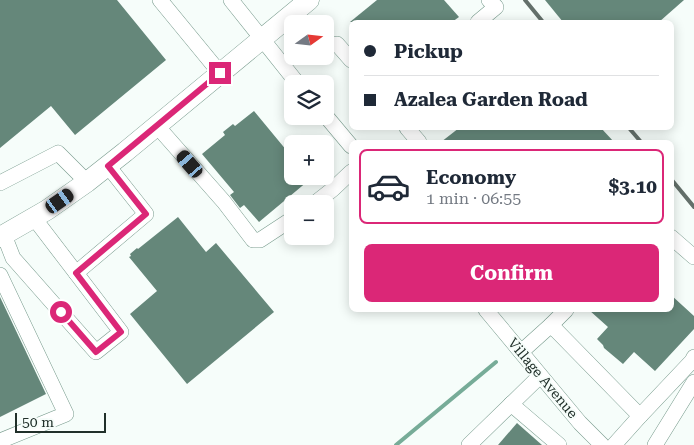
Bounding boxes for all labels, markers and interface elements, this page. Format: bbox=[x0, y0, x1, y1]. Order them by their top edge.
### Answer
north arrow bbox=[284, 15, 334, 65]
map controls bbox=[284, 15, 334, 245]
text: Pickup bbox=[394, 40, 463, 63]
route end bbox=[209, 62, 231, 84]
button: layers bbox=[284, 75, 334, 125]
text: Azalea Garden Road bbox=[394, 88, 588, 111]
button: + bbox=[284, 135, 334, 185]
car bbox=[174, 148, 205, 180]
icon: car bbox=[366, 164, 411, 209]
text: Economy bbox=[426, 166, 516, 189]
text: $3.10 bbox=[608, 175, 657, 198]
car bbox=[43, 186, 76, 216]
text: 1 min · 06:55 bbox=[426, 189, 521, 208]
button: − bbox=[284, 195, 334, 245]
button: Confirm bbox=[364, 244, 659, 302]
route start bbox=[50, 301, 72, 323]
street label: Village Avenue bbox=[505, 335, 581, 421]
scale bar bbox=[15, 410, 106, 433]
text: 50 m bbox=[22, 414, 54, 430]

